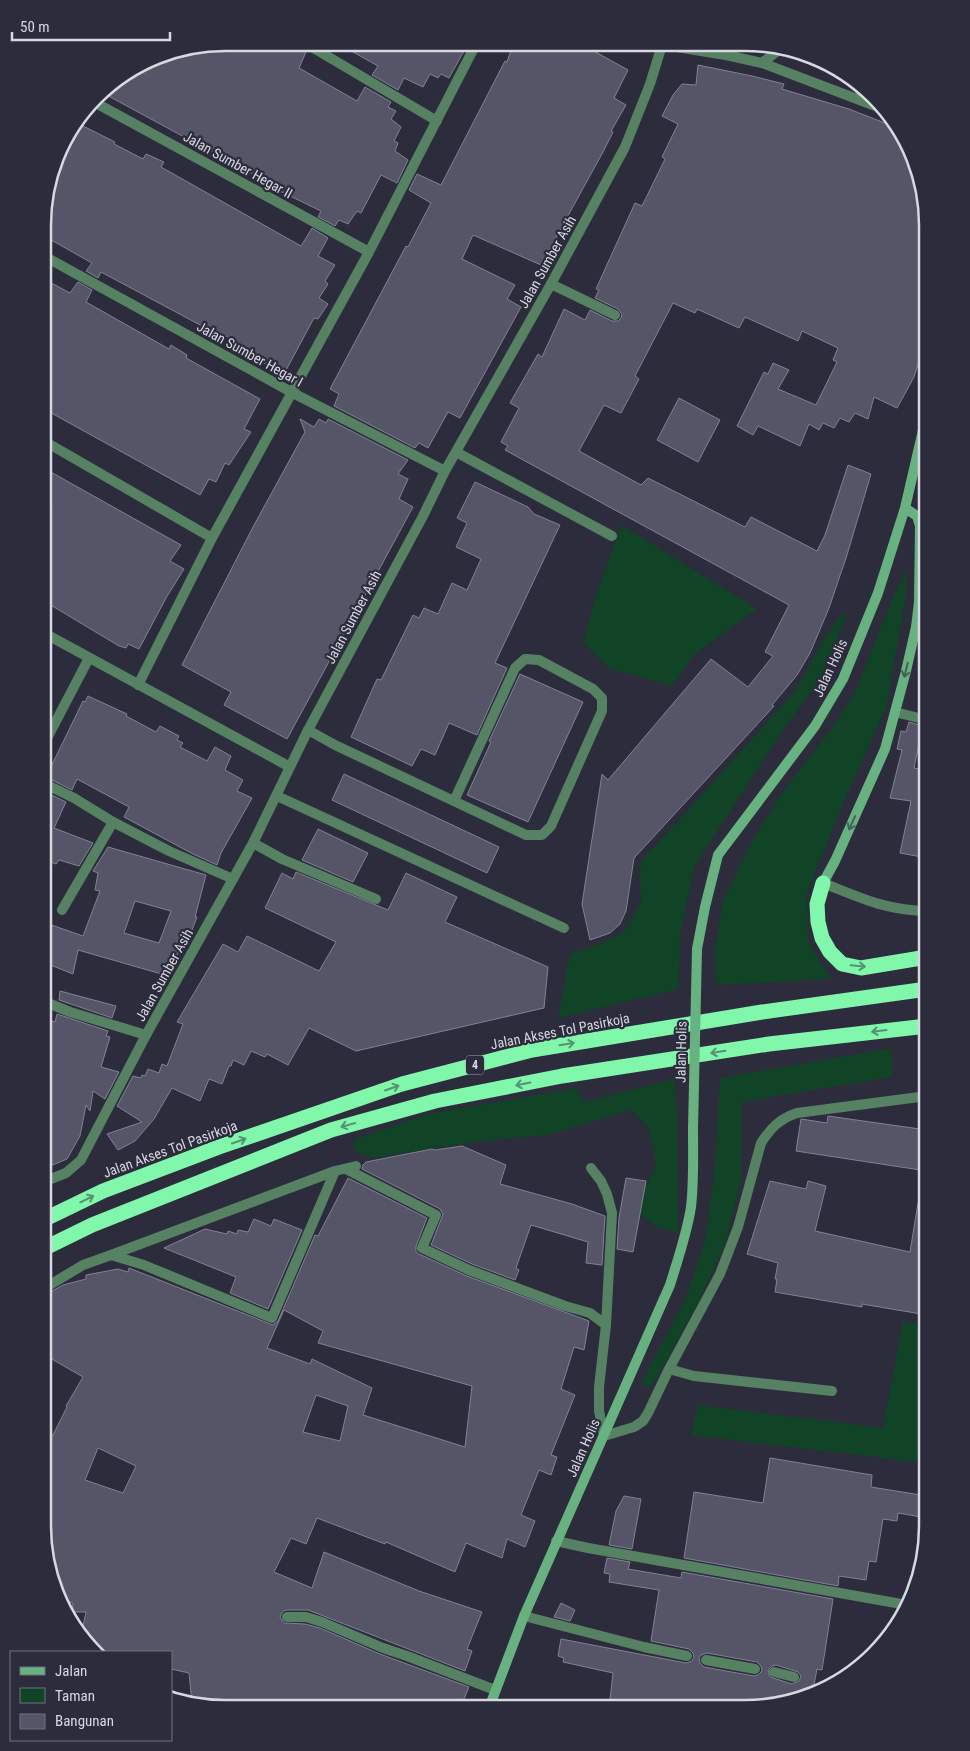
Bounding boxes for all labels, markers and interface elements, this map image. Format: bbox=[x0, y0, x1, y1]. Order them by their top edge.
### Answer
scale bar bbox=[12, 10, 170, 42]
text: 50 m bbox=[20, 18, 50, 36]
street label: Jalan Sumber Hegar II bbox=[181, 128, 295, 202]
street label: Jalan Sumber Asih bbox=[515, 213, 579, 311]
street label: Jalan Sumber Hegar I bbox=[194, 318, 306, 390]
street label: Jalan Sumber Asih bbox=[322, 568, 384, 666]
street label: Jalan Holis bbox=[810, 637, 850, 699]
one-way arrow bbox=[901, 662, 910, 678]
one-way arrow bbox=[846, 815, 856, 830]
street label: Jalan Sumber Asih bbox=[132, 926, 196, 1024]
one-way arrow bbox=[850, 962, 866, 971]
street label: Jalan Akses Tol Pasirkoja bbox=[489, 1010, 631, 1052]
street label: Jalan Holis bbox=[672, 1021, 690, 1083]
one-way arrow bbox=[871, 1026, 887, 1036]
one-way arrow bbox=[558, 1039, 574, 1049]
one-way arrow bbox=[710, 1047, 726, 1057]
road number: 4 bbox=[466, 1056, 484, 1074]
one-way arrow bbox=[515, 1079, 531, 1089]
one-way arrow bbox=[384, 1082, 400, 1092]
street label: Jalan Akses Tol Pasirkoja bbox=[101, 1117, 239, 1181]
one-way arrow bbox=[340, 1121, 356, 1131]
one-way arrow bbox=[230, 1135, 246, 1145]
one-way arrow bbox=[79, 1193, 94, 1203]
street label: Jalan Holis bbox=[563, 1416, 603, 1480]
legend bbox=[10, 1651, 172, 1741]
text: Jalan bbox=[55, 1662, 87, 1680]
text: Taman bbox=[55, 1687, 95, 1705]
text: Bangunan bbox=[55, 1712, 114, 1730]

